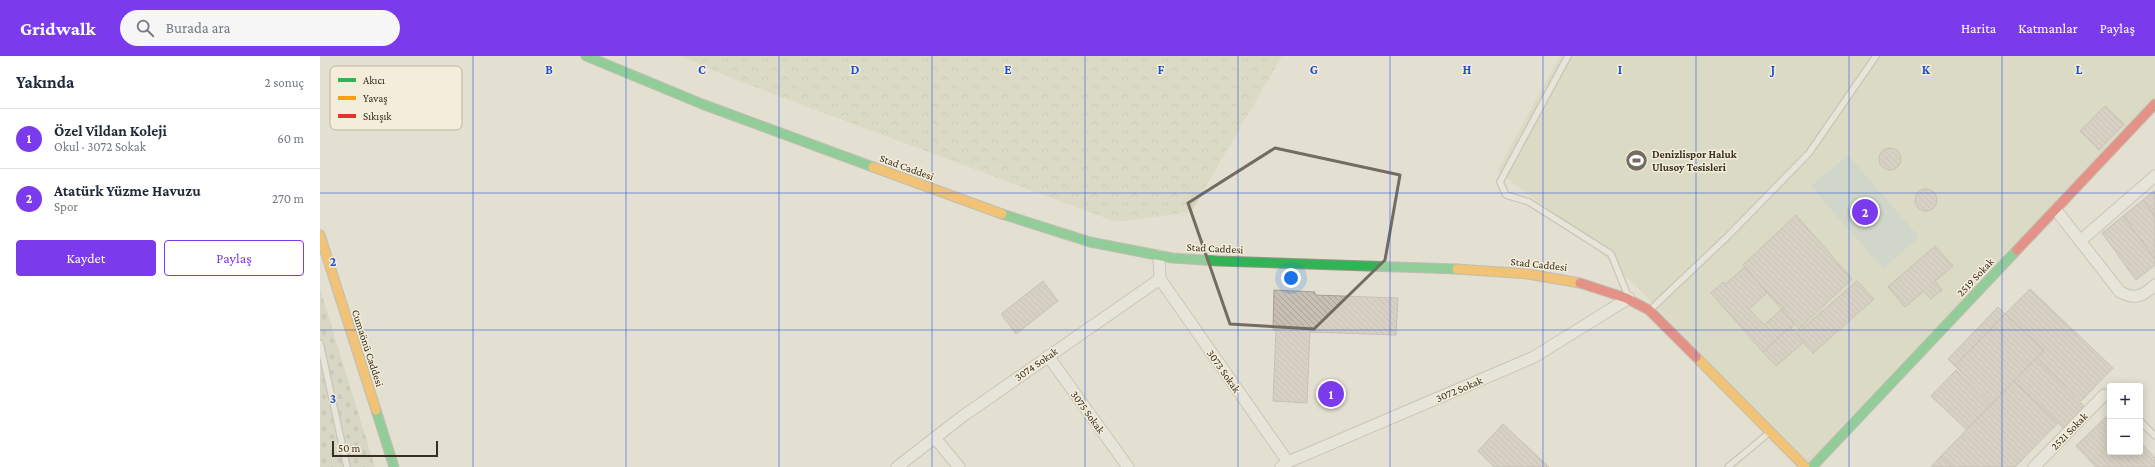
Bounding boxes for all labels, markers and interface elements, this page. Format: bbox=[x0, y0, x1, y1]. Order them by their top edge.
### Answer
search box bbox=[120, 10, 400, 46]
icon: search bbox=[134, 17, 156, 39]
text: Gridwalk bbox=[20, 18, 96, 39]
text: Burada ara bbox=[166, 20, 230, 36]
text: Harita bbox=[1961, 20, 1996, 36]
text: Katmanlar bbox=[2018, 20, 2078, 36]
text: Paylaş bbox=[2100, 20, 2135, 36]
text: B bbox=[545, 62, 553, 77]
text: C bbox=[698, 62, 706, 77]
text: D bbox=[851, 62, 860, 77]
text: E bbox=[1004, 62, 1012, 77]
text: F bbox=[1158, 62, 1165, 77]
text: G bbox=[1310, 62, 1318, 77]
text: H bbox=[1463, 62, 1472, 77]
text: I bbox=[1618, 62, 1622, 77]
text: J bbox=[1769, 62, 1775, 77]
text: K bbox=[1922, 62, 1931, 77]
text: L bbox=[2076, 62, 2083, 77]
legend bbox=[330, 66, 462, 130]
text: Yakında bbox=[16, 73, 74, 92]
text: Akıcı bbox=[363, 74, 385, 86]
text: 2 sonuç bbox=[265, 75, 304, 90]
text: Yavaş bbox=[363, 92, 388, 105]
text: Sıkışık bbox=[363, 110, 392, 123]
text: Özel Vildan Koleji bbox=[54, 123, 167, 139]
text: 1 bbox=[27, 131, 31, 146]
text: 60 m bbox=[277, 131, 304, 146]
text: Okul · 3072 Sokak bbox=[54, 139, 146, 154]
sports icon: Denizlispor Haluk Ulusoy Tesisleri bbox=[1624, 147, 1650, 173]
place label: Denizlispor Haluk Ulusoy Tesisleri bbox=[1652, 148, 1738, 173]
street label: Stad Caddesi bbox=[878, 152, 936, 182]
text: Atatürk Yüzme Havuzu bbox=[54, 183, 201, 199]
text: 2 bbox=[26, 191, 32, 206]
text: 270 m bbox=[272, 191, 304, 206]
pin: 2 bbox=[1852, 197, 1878, 227]
text: Spor bbox=[54, 199, 78, 214]
button: Kaydet bbox=[16, 240, 156, 276]
button: Paylaş bbox=[164, 240, 304, 276]
street label: Stad Caddesi bbox=[1186, 241, 1244, 255]
text: 2 bbox=[330, 254, 337, 269]
street label: Stad Caddesi bbox=[1510, 255, 1568, 273]
street label: 2519 Sokak bbox=[1954, 255, 1996, 299]
your location bbox=[1281, 268, 1301, 288]
street label: Cumaönü Caddesi bbox=[350, 308, 386, 388]
street label: 3074 Sokak bbox=[1012, 344, 1060, 383]
street label: 3073 Sokak bbox=[1205, 347, 1244, 395]
street label: 3072 Sokak bbox=[1434, 373, 1485, 404]
pin: 1 bbox=[1318, 379, 1344, 409]
map controls bbox=[2107, 383, 2143, 455]
button: + bbox=[2107, 383, 2143, 419]
street label: 3075 Sokak bbox=[1069, 388, 1108, 436]
text: 3 bbox=[330, 391, 336, 406]
street label: 2521 Sokak bbox=[2048, 409, 2090, 452]
button: − bbox=[2107, 419, 2143, 455]
scale bar bbox=[332, 439, 438, 458]
text: 50 m bbox=[338, 442, 360, 454]

